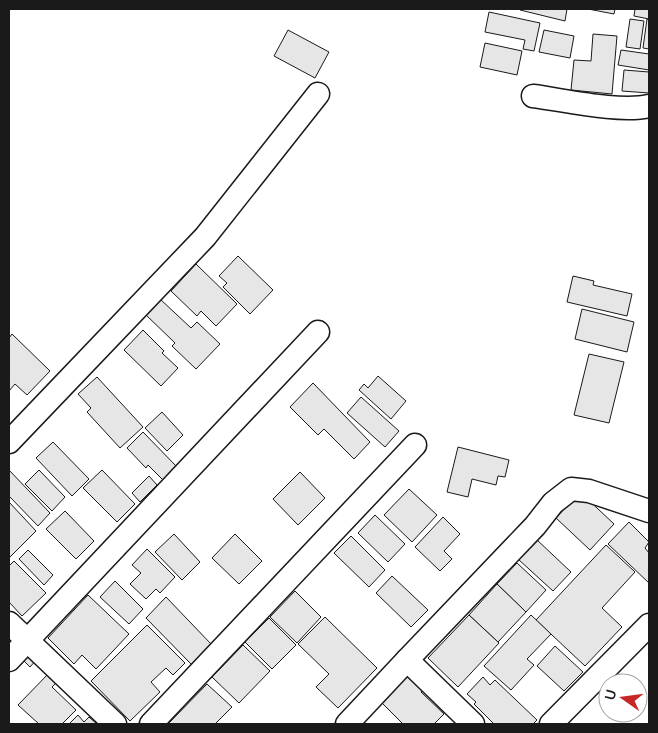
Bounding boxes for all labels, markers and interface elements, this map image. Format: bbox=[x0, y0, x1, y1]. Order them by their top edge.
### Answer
north arrow bbox=[598, 673, 648, 723]
text: U bbox=[600, 688, 621, 702]

